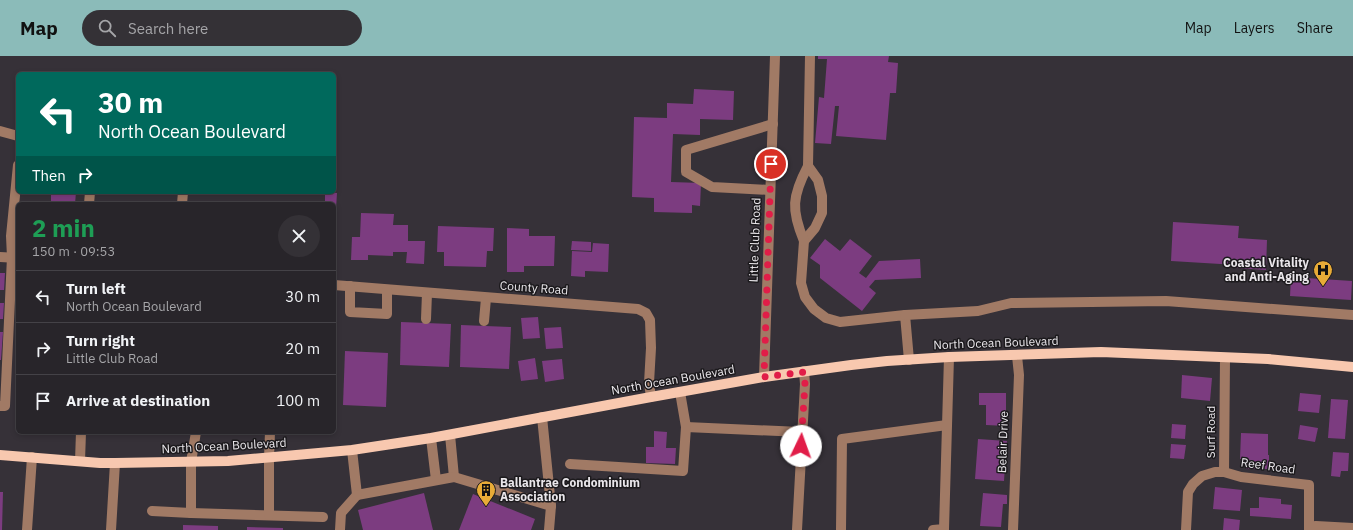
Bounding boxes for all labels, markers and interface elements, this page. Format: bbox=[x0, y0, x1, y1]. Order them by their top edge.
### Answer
search box bbox=[82, 10, 362, 46]
text: Map bbox=[20, 16, 58, 40]
icon: search bbox=[96, 17, 118, 39]
text: Search here bbox=[128, 19, 208, 38]
text: Map bbox=[1185, 19, 1212, 37]
text: Layers bbox=[1234, 19, 1275, 37]
text: Share bbox=[1297, 19, 1333, 37]
text: 30 m bbox=[98, 84, 163, 121]
icon: left bbox=[32, 88, 84, 140]
text: North Ocean Boulevard bbox=[98, 120, 286, 143]
pin bbox=[754, 147, 788, 181]
icon: arrive bbox=[760, 153, 782, 175]
icon: right bbox=[74, 164, 96, 186]
text: Then bbox=[32, 166, 66, 185]
street label: Little Club Road bbox=[746, 197, 763, 283]
text: 2 min bbox=[32, 212, 95, 244]
button: close bbox=[278, 215, 320, 257]
text: 150 m · 09:53 bbox=[32, 243, 115, 260]
place label: Coastal Vitality and Anti-Aging bbox=[1223, 255, 1310, 284]
hospital icon: Coastal Vitality and Anti-Aging bbox=[1312, 259, 1334, 287]
street label: County Road bbox=[499, 278, 569, 297]
text: Turn left bbox=[66, 279, 126, 298]
icon: left bbox=[32, 286, 54, 308]
text: 30 m bbox=[285, 287, 320, 306]
text: North Ocean Boulevard bbox=[66, 298, 202, 315]
text: Turn right bbox=[66, 331, 135, 350]
street label: North Ocean Boulevard bbox=[933, 333, 1059, 352]
icon: right bbox=[32, 338, 54, 360]
text: 20 m bbox=[285, 339, 320, 358]
text: Little Club Road bbox=[66, 350, 158, 367]
street label: North Ocean Boulevard bbox=[610, 361, 736, 398]
icon: arrive bbox=[32, 390, 54, 412]
text: Arrive at destination bbox=[66, 391, 210, 410]
text: 100 m bbox=[276, 391, 320, 410]
street label: Surf Road bbox=[1203, 406, 1218, 458]
street label: Belair Drive bbox=[994, 410, 1011, 473]
position arrow bbox=[780, 425, 822, 467]
street label: North Ocean Boulevard bbox=[161, 435, 287, 456]
street label: Reef Road bbox=[1240, 454, 1296, 477]
place label: Ballantrae Condominium Association bbox=[500, 475, 640, 504]
building icon: Ballantrae Condominium Association bbox=[475, 479, 497, 507]

